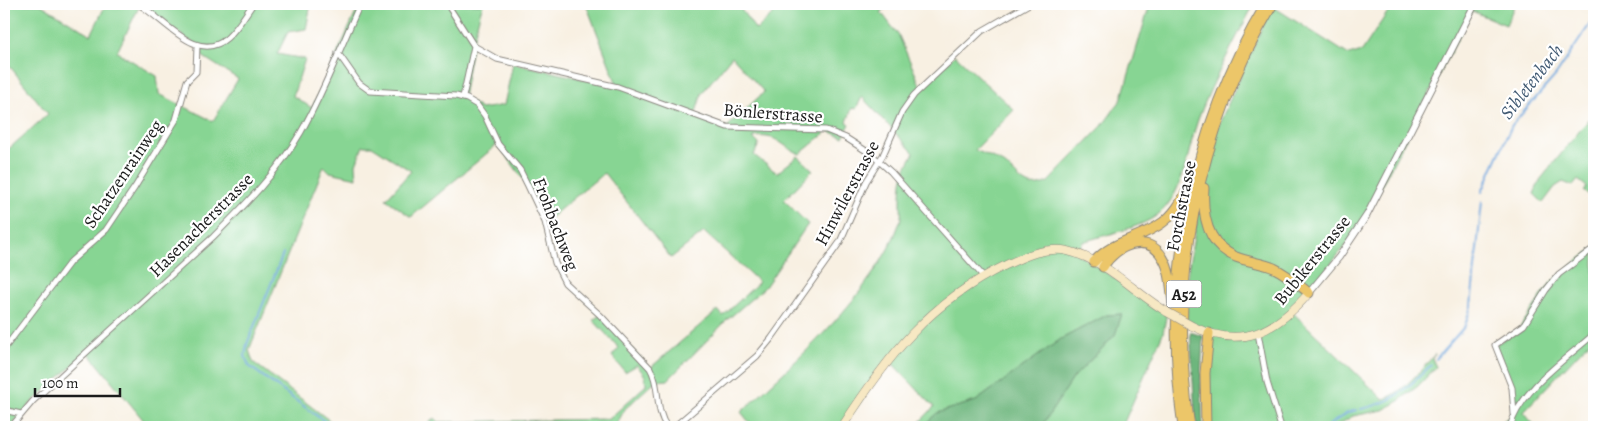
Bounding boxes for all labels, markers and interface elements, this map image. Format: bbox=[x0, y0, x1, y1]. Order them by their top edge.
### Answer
water label: Sibletenbach bbox=[1494, 38, 1570, 125]
street label: Bönlerstrasse bbox=[723, 98, 823, 128]
street label: Schatzenrainweg bbox=[78, 115, 168, 233]
street label: Hinwilerstrasse bbox=[809, 136, 885, 250]
street label: Forchstrasse bbox=[1160, 158, 1202, 254]
street label: Hasenacherstrasse bbox=[144, 168, 258, 282]
street label: Frohbachweg bbox=[527, 174, 585, 274]
street label: Bubikerstrasse bbox=[1268, 210, 1356, 310]
road number: A52 bbox=[1166, 280, 1202, 308]
scale bar bbox=[35, 366, 120, 398]
text: 100 m bbox=[42, 373, 79, 393]

